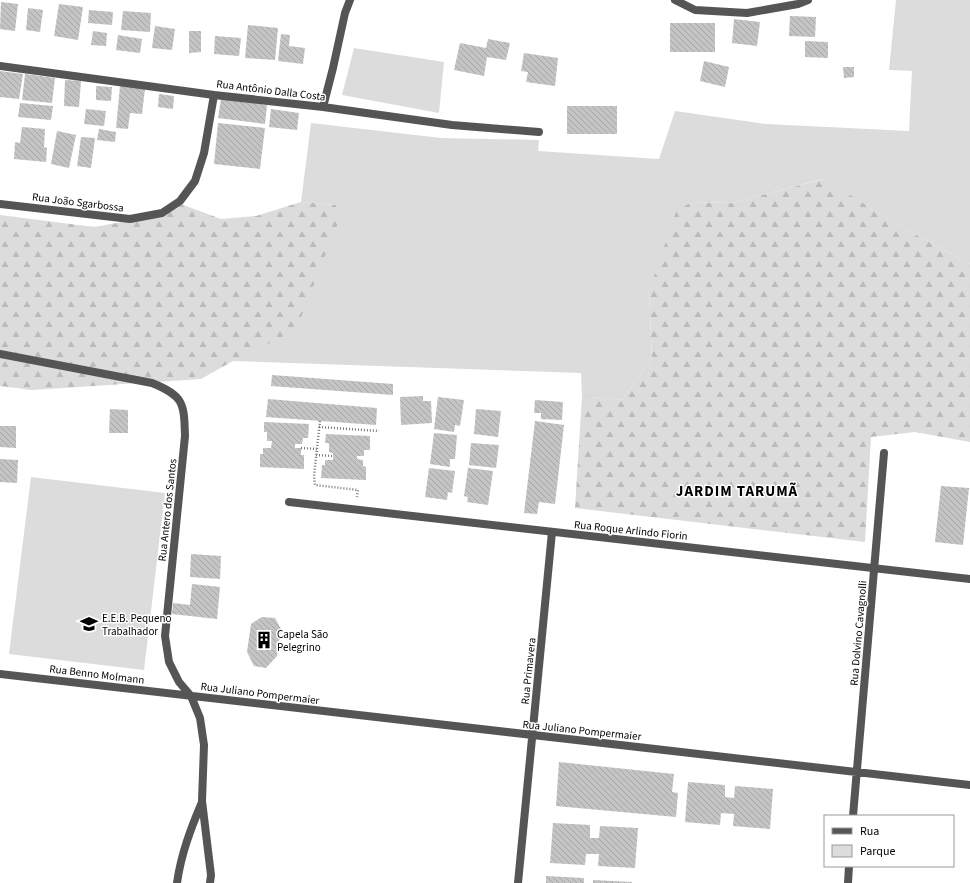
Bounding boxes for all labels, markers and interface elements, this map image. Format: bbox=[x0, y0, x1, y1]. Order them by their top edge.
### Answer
street label: Rua Antônio Dalla Costa bbox=[216, 76, 326, 105]
street label: Rua João Sgarbossa bbox=[31, 189, 125, 216]
street label: Rua Antero dos Santos bbox=[155, 458, 180, 562]
district label: JARDIM TARUMÃ bbox=[676, 481, 798, 502]
street label: Rua Roque Arlindo Fiorin bbox=[573, 517, 688, 544]
street label: Rua Dolvino Cavagnolli bbox=[846, 580, 871, 686]
place label: E.E.B. Pequeno Trabalhador bbox=[102, 611, 171, 639]
school or university icon: E.E.B. Pequeno Trabalhador bbox=[79, 614, 99, 634]
place label: Capela São Pelegrino bbox=[277, 627, 328, 655]
building icon: Capela São Pelegrino bbox=[254, 630, 274, 650]
street label: Rua Primavera bbox=[518, 637, 539, 705]
street label: Rua Benno Molmann bbox=[49, 661, 145, 688]
street label: Rua Juliano Pompermaier bbox=[200, 679, 320, 708]
street label: Rua Juliano Pompermaier bbox=[522, 717, 642, 744]
legend bbox=[824, 815, 954, 867]
text: Rua bbox=[860, 823, 879, 840]
text: Parque bbox=[860, 843, 896, 860]

